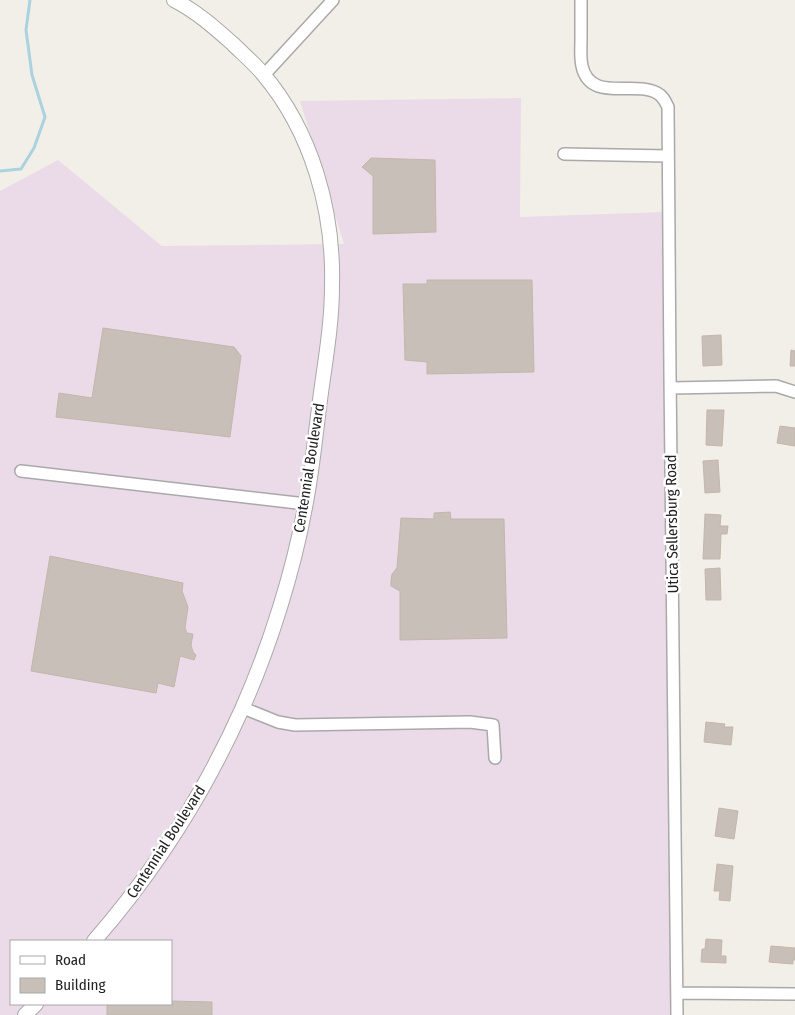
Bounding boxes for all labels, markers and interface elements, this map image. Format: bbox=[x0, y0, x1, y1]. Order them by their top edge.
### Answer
street label: Centennial Boulevard bbox=[290, 402, 328, 534]
street label: Utica Sellersburg Road bbox=[662, 454, 682, 594]
street label: Centennial Boulevard bbox=[123, 782, 209, 902]
legend bbox=[10, 940, 172, 1005]
text: Road bbox=[55, 951, 86, 969]
text: Building bbox=[55, 976, 106, 994]

